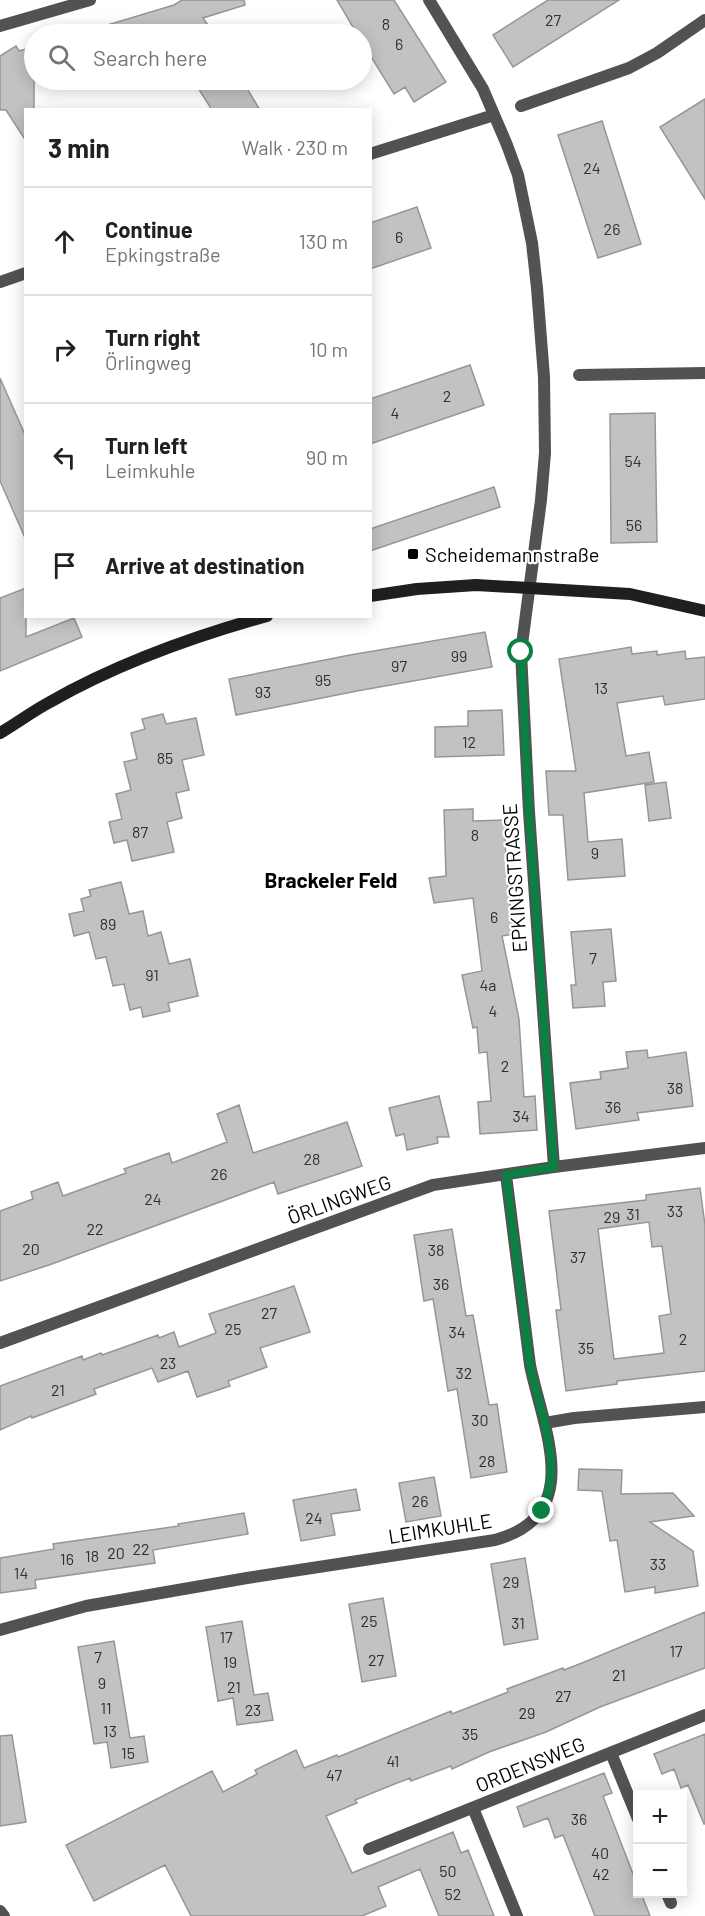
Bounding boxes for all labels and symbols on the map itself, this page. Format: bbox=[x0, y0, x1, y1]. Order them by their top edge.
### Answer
house number: 27 bbox=[545, 10, 561, 29]
house number: 8 bbox=[382, 14, 390, 33]
house number: 6 bbox=[395, 34, 403, 53]
house number: 24 bbox=[583, 158, 601, 177]
house number: 26 bbox=[604, 219, 620, 238]
house number: 6 bbox=[395, 227, 403, 246]
house number: 2 bbox=[443, 386, 451, 405]
house number: 4 bbox=[391, 403, 399, 422]
house number: 54 bbox=[624, 451, 642, 470]
house number: 56 bbox=[626, 515, 642, 534]
place label: Scheidemannstraße bbox=[425, 542, 600, 566]
marker: Scheidemannstraße bbox=[406, 547, 420, 561]
route start bbox=[507, 638, 533, 664]
house number: 99 bbox=[451, 646, 467, 665]
house number: 97 bbox=[391, 656, 407, 675]
house number: 95 bbox=[315, 670, 331, 689]
house number: 13 bbox=[594, 678, 608, 697]
house number: 93 bbox=[255, 682, 271, 701]
house number: 12 bbox=[462, 732, 476, 751]
house number: 85 bbox=[157, 748, 173, 767]
street label: EPKINGSTRASSE bbox=[497, 803, 531, 953]
house number: 87 bbox=[132, 822, 148, 841]
house number: 8 bbox=[471, 825, 479, 844]
house number: 9 bbox=[591, 843, 599, 862]
district label: Brackeler Feld bbox=[265, 867, 397, 892]
house number: 6 bbox=[490, 907, 498, 926]
house number: 89 bbox=[100, 914, 116, 933]
house number: 7 bbox=[589, 948, 597, 967]
house number: 91 bbox=[145, 965, 159, 984]
house number: 4a bbox=[480, 975, 497, 994]
house number: 4 bbox=[489, 1001, 497, 1020]
house number: 2 bbox=[501, 1056, 509, 1075]
house number: 38 bbox=[667, 1078, 683, 1097]
house number: 36 bbox=[605, 1097, 621, 1116]
house number: 34 bbox=[512, 1106, 530, 1125]
house number: 28 bbox=[304, 1149, 320, 1168]
house number: 26 bbox=[211, 1164, 227, 1183]
street label: ÖRLINGWEG bbox=[284, 1169, 394, 1229]
house number: 24 bbox=[144, 1189, 162, 1208]
house number: 33 bbox=[667, 1201, 683, 1220]
house number: 31 bbox=[626, 1204, 640, 1223]
house number: 29 bbox=[604, 1207, 620, 1226]
house number: 22 bbox=[86, 1219, 104, 1238]
house number: 20 bbox=[22, 1239, 40, 1258]
house number: 38 bbox=[428, 1240, 444, 1259]
house number: 37 bbox=[570, 1247, 586, 1266]
house number: 36 bbox=[433, 1274, 449, 1293]
house number: 27 bbox=[261, 1303, 277, 1322]
house number: 25 bbox=[225, 1319, 241, 1338]
house number: 34 bbox=[448, 1322, 466, 1341]
house number: 2 bbox=[679, 1329, 687, 1348]
house number: 35 bbox=[578, 1338, 594, 1357]
house number: 23 bbox=[160, 1353, 176, 1372]
house number: 32 bbox=[456, 1363, 472, 1382]
house number: 21 bbox=[51, 1380, 65, 1399]
house number: 30 bbox=[471, 1410, 489, 1429]
house number: 28 bbox=[479, 1451, 495, 1470]
house number: 26 bbox=[412, 1491, 428, 1510]
route end bbox=[528, 1497, 554, 1523]
house number: 24 bbox=[305, 1508, 323, 1527]
street label: LEIMKUHLE bbox=[386, 1508, 494, 1548]
house number: 22 bbox=[132, 1539, 150, 1558]
house number: 20 bbox=[107, 1543, 125, 1562]
house number: 18 bbox=[85, 1546, 99, 1565]
house number: 16 bbox=[60, 1549, 74, 1568]
house number: 33 bbox=[650, 1554, 666, 1573]
house number: 14 bbox=[14, 1563, 28, 1582]
house number: 29 bbox=[503, 1572, 519, 1591]
house number: 25 bbox=[361, 1611, 377, 1630]
house number: 31 bbox=[511, 1613, 525, 1632]
house number: 17 bbox=[219, 1627, 233, 1646]
house number: 17 bbox=[669, 1641, 683, 1660]
house number: 7 bbox=[94, 1647, 102, 1666]
house number: 27 bbox=[368, 1650, 384, 1669]
house number: 19 bbox=[223, 1652, 237, 1671]
house number: 21 bbox=[612, 1665, 626, 1684]
house number: 9 bbox=[98, 1673, 106, 1692]
house number: 21 bbox=[227, 1677, 241, 1696]
house number: 27 bbox=[555, 1686, 571, 1705]
house number: 11 bbox=[100, 1698, 112, 1717]
house number: 23 bbox=[245, 1700, 261, 1719]
house number: 29 bbox=[519, 1703, 535, 1722]
house number: 13 bbox=[103, 1721, 117, 1740]
house number: 35 bbox=[462, 1724, 478, 1743]
street label: ORDENSWEG bbox=[472, 1731, 588, 1797]
house number: 15 bbox=[121, 1743, 135, 1762]
house number: 41 bbox=[387, 1751, 399, 1770]
house number: 47 bbox=[326, 1765, 342, 1784]
house number: 36 bbox=[571, 1809, 587, 1828]
house number: 40 bbox=[591, 1843, 609, 1862]
house number: 50 bbox=[439, 1861, 457, 1880]
house number: 42 bbox=[592, 1864, 610, 1883]
house number: 52 bbox=[445, 1884, 461, 1903]

